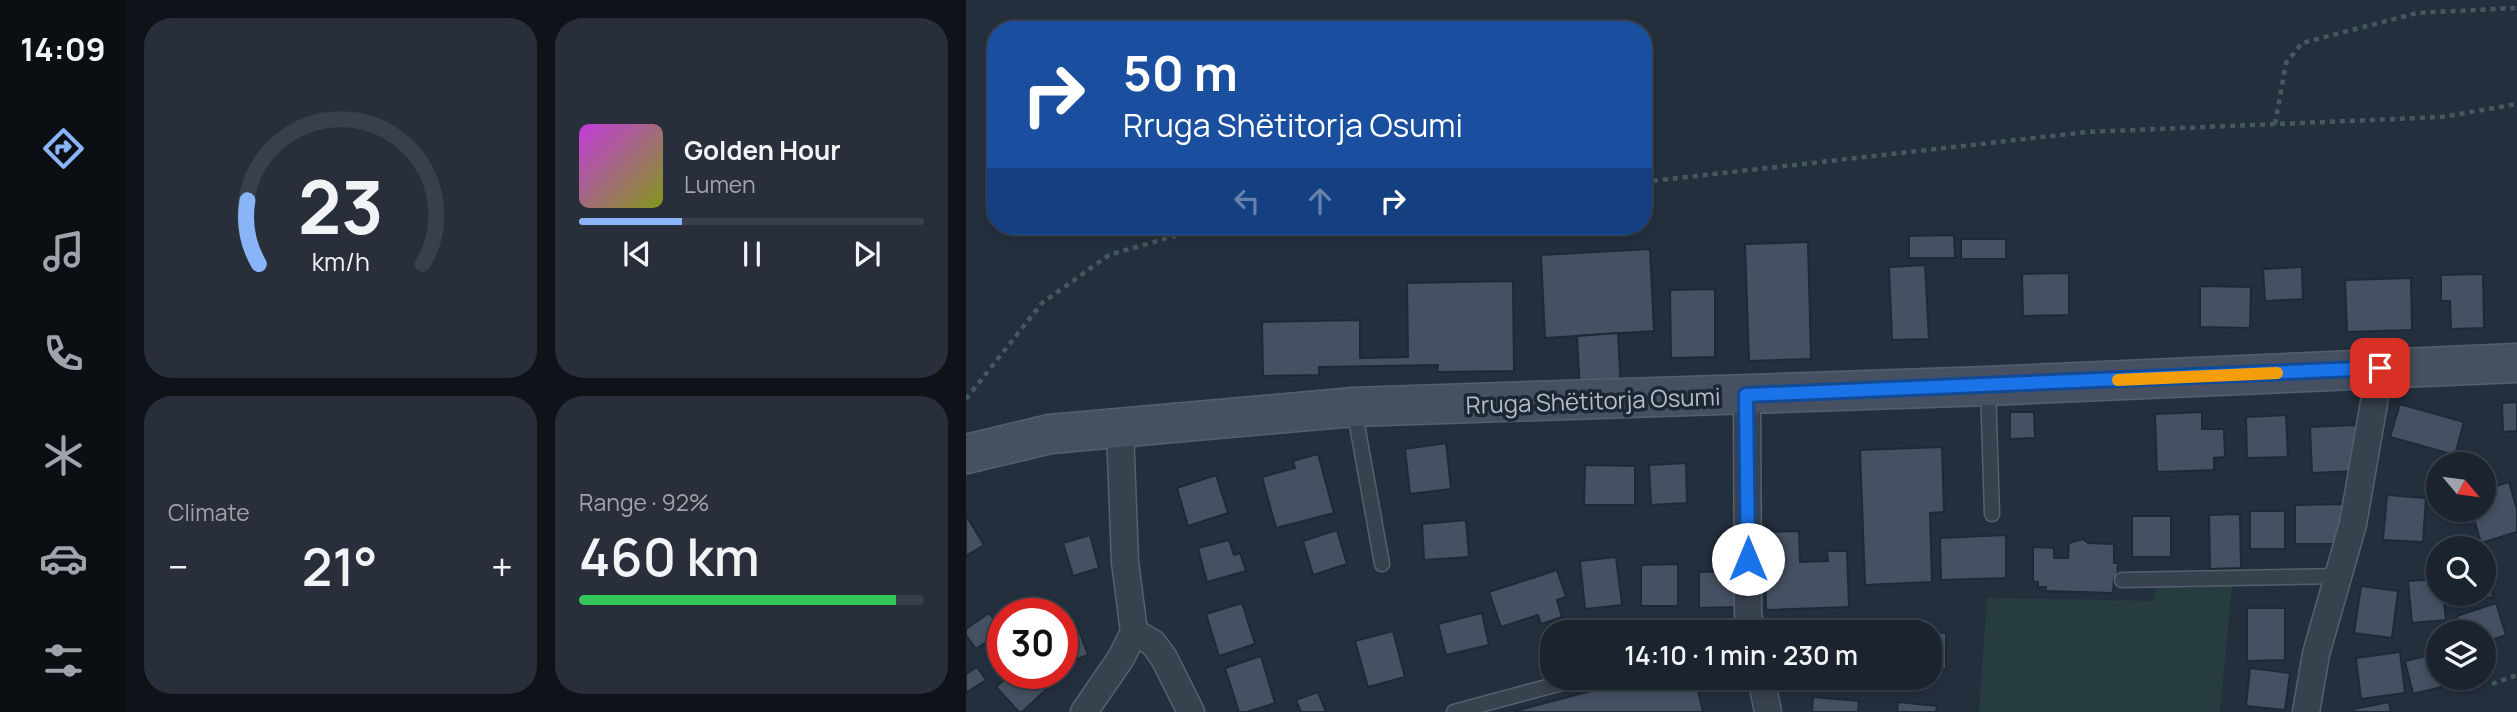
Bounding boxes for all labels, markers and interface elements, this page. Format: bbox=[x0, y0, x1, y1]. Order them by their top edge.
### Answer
text: 14:09 bbox=[20, 27, 106, 71]
text: 50 m bbox=[1123, 39, 1238, 106]
icon: right bbox=[1008, 49, 1099, 140]
text: Rruga Shëtitorja Osumi bbox=[1123, 103, 1463, 147]
icon: directions bbox=[39, 124, 88, 173]
text: Golden Hour bbox=[684, 132, 841, 168]
text: 23 bbox=[298, 157, 383, 257]
text: Lumen bbox=[684, 168, 756, 200]
icon: left bbox=[1228, 182, 1266, 220]
icon: ahead bbox=[1301, 182, 1339, 220]
icon: right bbox=[1374, 182, 1412, 220]
icon: music bbox=[39, 227, 88, 276]
icon: previous bbox=[618, 235, 656, 273]
icon: pause bbox=[733, 235, 771, 273]
icon: next bbox=[848, 235, 886, 273]
text: km/h bbox=[311, 244, 370, 279]
icon: phone bbox=[39, 329, 88, 378]
pin bbox=[2350, 338, 2410, 398]
icon: arrive bbox=[2361, 349, 2399, 387]
street label: Rruga Shëtitorja Osumi bbox=[1465, 379, 1721, 421]
icon: climate bbox=[39, 431, 88, 480]
north arrow bbox=[2426, 452, 2496, 522]
map controls bbox=[2426, 452, 2496, 690]
text: Range · 92% bbox=[579, 486, 710, 518]
text: Climate bbox=[168, 496, 250, 528]
text: 460 km bbox=[579, 521, 760, 592]
position arrow bbox=[1711, 522, 1785, 596]
text: 21° bbox=[302, 531, 378, 602]
icon: car bbox=[39, 534, 88, 583]
button: search bbox=[2426, 536, 2496, 606]
text: − bbox=[168, 540, 189, 592]
text: + bbox=[491, 540, 513, 592]
speed limit sign: 30 bbox=[987, 598, 1078, 689]
button: layers bbox=[2426, 620, 2496, 690]
icon: filters bbox=[39, 636, 88, 685]
text: 14:10 · 1 min · 230 m bbox=[1624, 637, 1858, 673]

